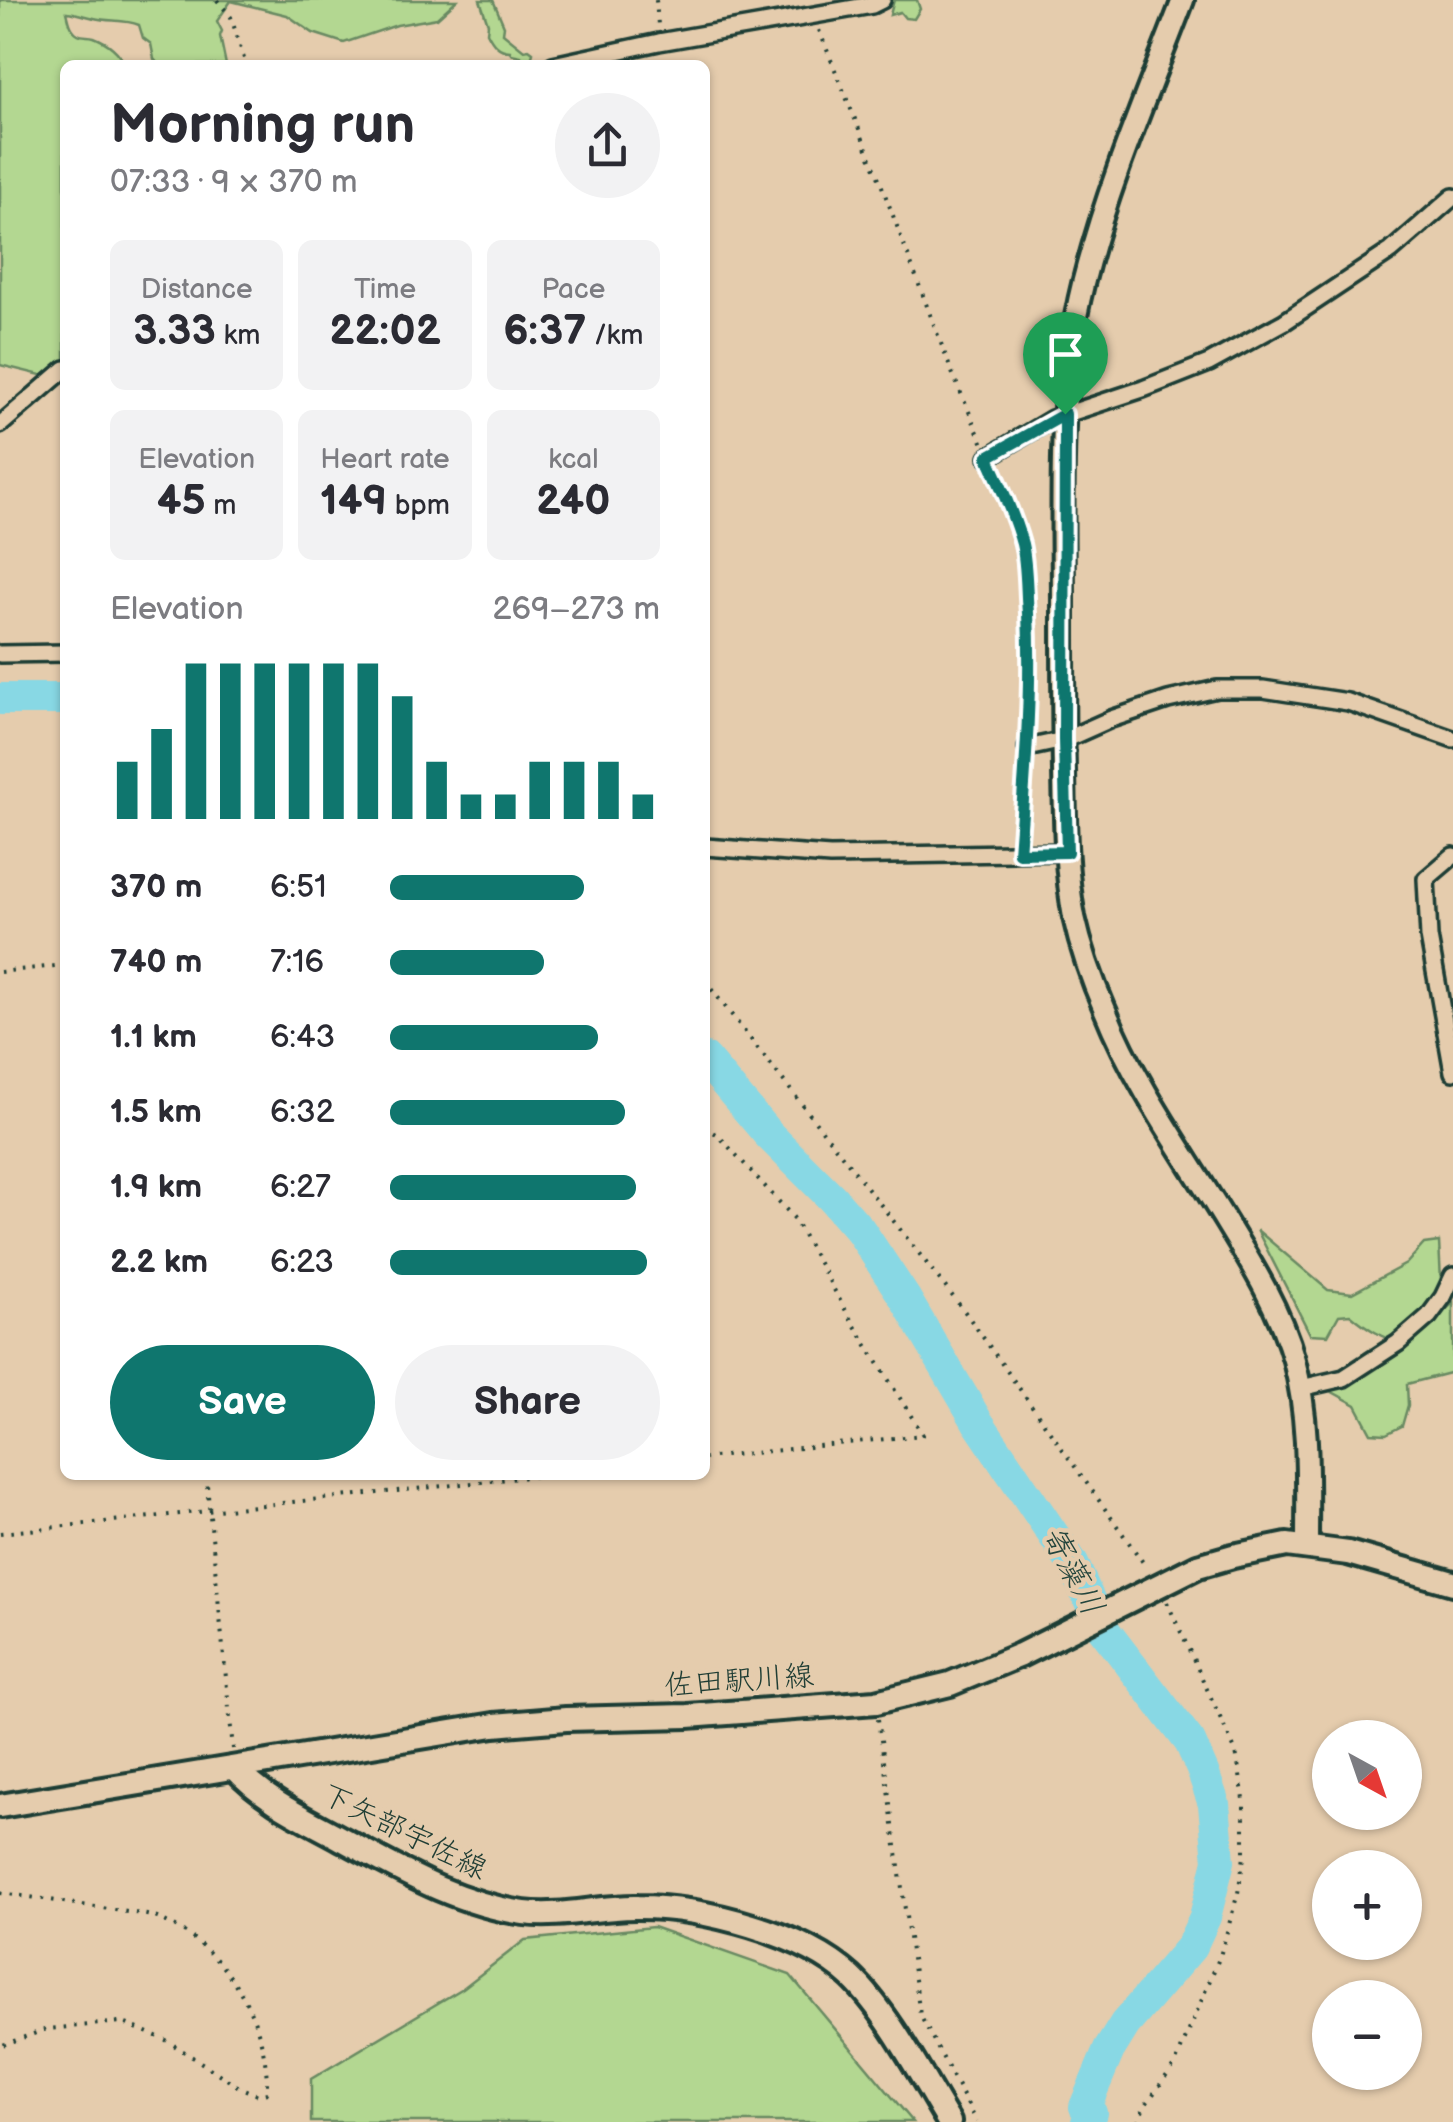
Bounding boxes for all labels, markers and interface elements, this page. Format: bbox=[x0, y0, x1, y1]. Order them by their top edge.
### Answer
text: Morning run bbox=[110, 92, 415, 159]
button: share bbox=[555, 93, 660, 198]
text: 07:33 · 9 × 370 m bbox=[110, 163, 358, 202]
text: Distance bbox=[141, 273, 253, 306]
text: Time bbox=[354, 273, 416, 306]
text: Pace bbox=[541, 273, 605, 306]
text: 3.33 bbox=[133, 306, 216, 357]
text: 22:02 bbox=[329, 306, 441, 357]
text: 6:37 bbox=[503, 306, 586, 357]
pin bbox=[1023, 312, 1108, 415]
text: km bbox=[216, 319, 260, 352]
text: /km bbox=[586, 319, 643, 352]
icon: arrive bbox=[1038, 327, 1093, 382]
text: Elevation bbox=[138, 443, 255, 476]
text: Heart rate bbox=[320, 443, 450, 476]
text: kcal bbox=[548, 443, 598, 476]
text: 45 bbox=[157, 476, 206, 527]
text: 149 bbox=[320, 476, 387, 527]
text: 240 bbox=[536, 476, 611, 527]
text: m bbox=[206, 489, 237, 522]
text: bpm bbox=[387, 489, 450, 522]
text: Elevation bbox=[110, 590, 243, 629]
text: 269–273 m bbox=[493, 590, 660, 629]
text: 370 m bbox=[110, 868, 202, 907]
text: 6:51 bbox=[270, 868, 327, 907]
text: 740 m bbox=[110, 943, 202, 982]
text: 7:16 bbox=[270, 943, 324, 982]
text: 1.1 km bbox=[110, 1018, 197, 1057]
text: 6:43 bbox=[270, 1018, 335, 1057]
text: 1.5 km bbox=[110, 1093, 202, 1132]
text: 6:32 bbox=[270, 1093, 335, 1132]
text: 1.9 km bbox=[110, 1168, 202, 1207]
text: 6:27 bbox=[270, 1168, 331, 1207]
text: 2.2 km bbox=[110, 1243, 208, 1282]
text: 6:23 bbox=[270, 1243, 334, 1282]
button: Save bbox=[110, 1345, 375, 1460]
button: Share bbox=[395, 1345, 660, 1460]
water label: 寄藻川 bbox=[1032, 1519, 1112, 1623]
street label: 佐田駅川線 bbox=[663, 1658, 815, 1704]
north arrow bbox=[1312, 1720, 1422, 1830]
map controls bbox=[1312, 1720, 1422, 2090]
street label: 下矢部宇佐線 bbox=[315, 1776, 493, 1888]
button: + bbox=[1312, 1850, 1422, 1960]
button: − bbox=[1312, 1980, 1422, 2090]

